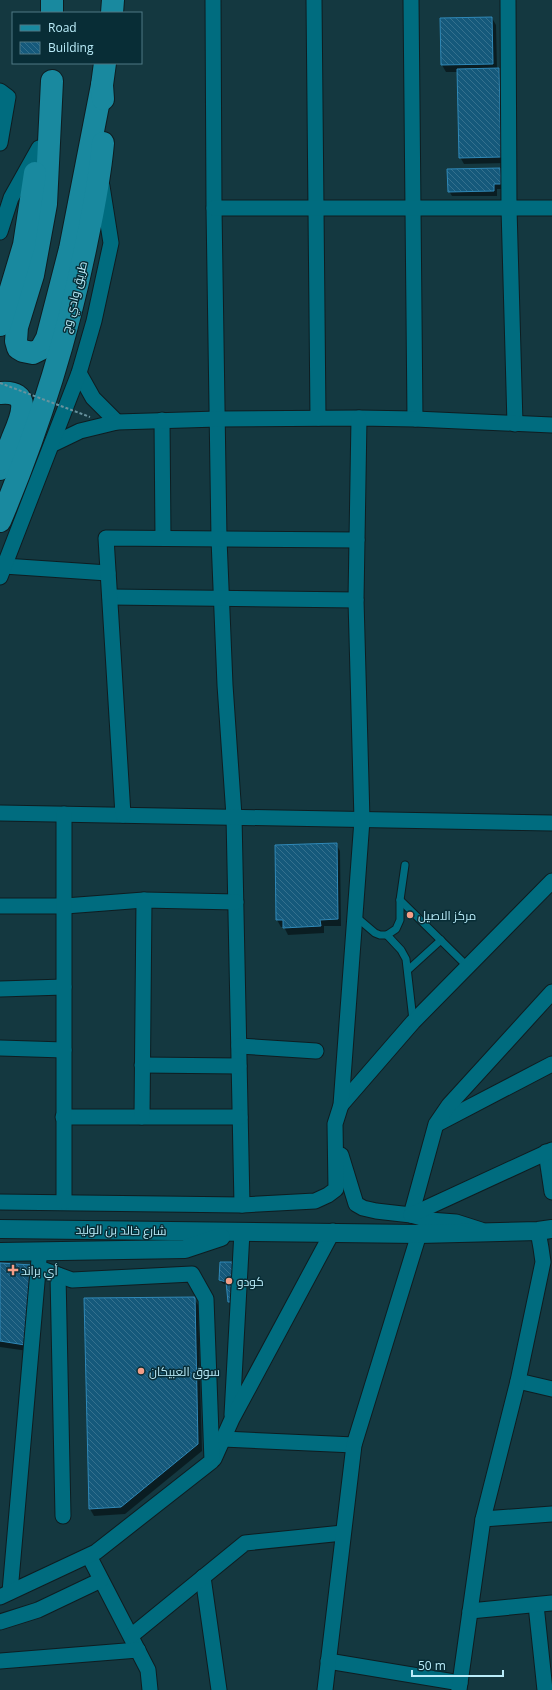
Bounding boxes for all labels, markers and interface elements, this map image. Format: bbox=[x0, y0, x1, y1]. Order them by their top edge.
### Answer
legend bbox=[12, 12, 142, 64]
text: Road bbox=[48, 19, 77, 36]
text: Building bbox=[48, 39, 94, 56]
street label: طريق وادي وج bbox=[57, 259, 93, 335]
place label: مركز الاصيل bbox=[418, 907, 476, 924]
marker: مركز الاصيل bbox=[405, 910, 415, 920]
street label: شارع خالد بن الوليد bbox=[75, 1221, 167, 1239]
place label: أي براند bbox=[21, 1262, 58, 1281]
marker: أي براند bbox=[8, 1265, 18, 1275]
place label: كودو bbox=[237, 1273, 264, 1290]
marker: كودو bbox=[224, 1276, 234, 1286]
place label: سوق العبيكان bbox=[149, 1363, 220, 1380]
marker: سوق العبيكان bbox=[136, 1366, 146, 1376]
scale bar bbox=[412, 1652, 503, 1678]
text: 50 m bbox=[418, 1657, 446, 1674]

